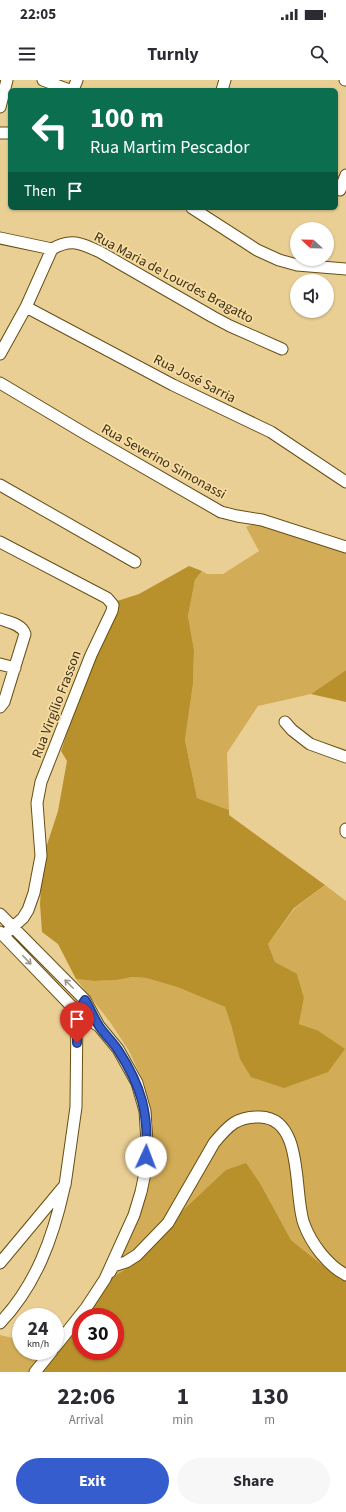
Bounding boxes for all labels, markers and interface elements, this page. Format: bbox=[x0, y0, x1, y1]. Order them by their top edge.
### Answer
text: 22:05 bbox=[20, 4, 56, 25]
text: Turnly bbox=[147, 42, 199, 67]
icon: menu bbox=[16, 43, 38, 65]
icon: search bbox=[308, 43, 330, 65]
text: 100 m bbox=[90, 98, 164, 138]
icon: left bbox=[24, 104, 76, 156]
text: Rua Martim Pescador bbox=[90, 135, 249, 160]
icon: arrive bbox=[64, 180, 86, 202]
text: Then bbox=[24, 181, 56, 202]
north arrow bbox=[290, 222, 334, 266]
map controls bbox=[290, 222, 334, 318]
street label: Rua Maria de Lourdes Bragatto bbox=[90, 227, 257, 329]
button: sound bbox=[290, 274, 334, 318]
street label: Rua José Sarria bbox=[150, 350, 239, 408]
street label: Rua Severino Simonassi bbox=[98, 419, 229, 504]
street label: Rua Virgílio Frasson bbox=[27, 648, 87, 761]
one-way arrow bbox=[22, 955, 32, 965]
one-way arrow bbox=[64, 979, 74, 989]
pin bbox=[60, 1002, 94, 1043]
icon: arrive bbox=[66, 1008, 88, 1030]
position arrow bbox=[125, 1136, 167, 1178]
speed limit sign: 30 bbox=[72, 1308, 124, 1360]
text: 24 bbox=[27, 1315, 49, 1343]
text: km/h bbox=[27, 1337, 49, 1351]
text: 22:06 bbox=[57, 1379, 115, 1414]
text: 1 bbox=[177, 1379, 189, 1414]
text: 130 bbox=[251, 1379, 289, 1414]
text: Arrival bbox=[69, 1411, 104, 1429]
text: min bbox=[172, 1411, 193, 1429]
text: m bbox=[264, 1411, 275, 1429]
button: Exit bbox=[16, 1458, 169, 1504]
button: Share bbox=[177, 1458, 330, 1504]

